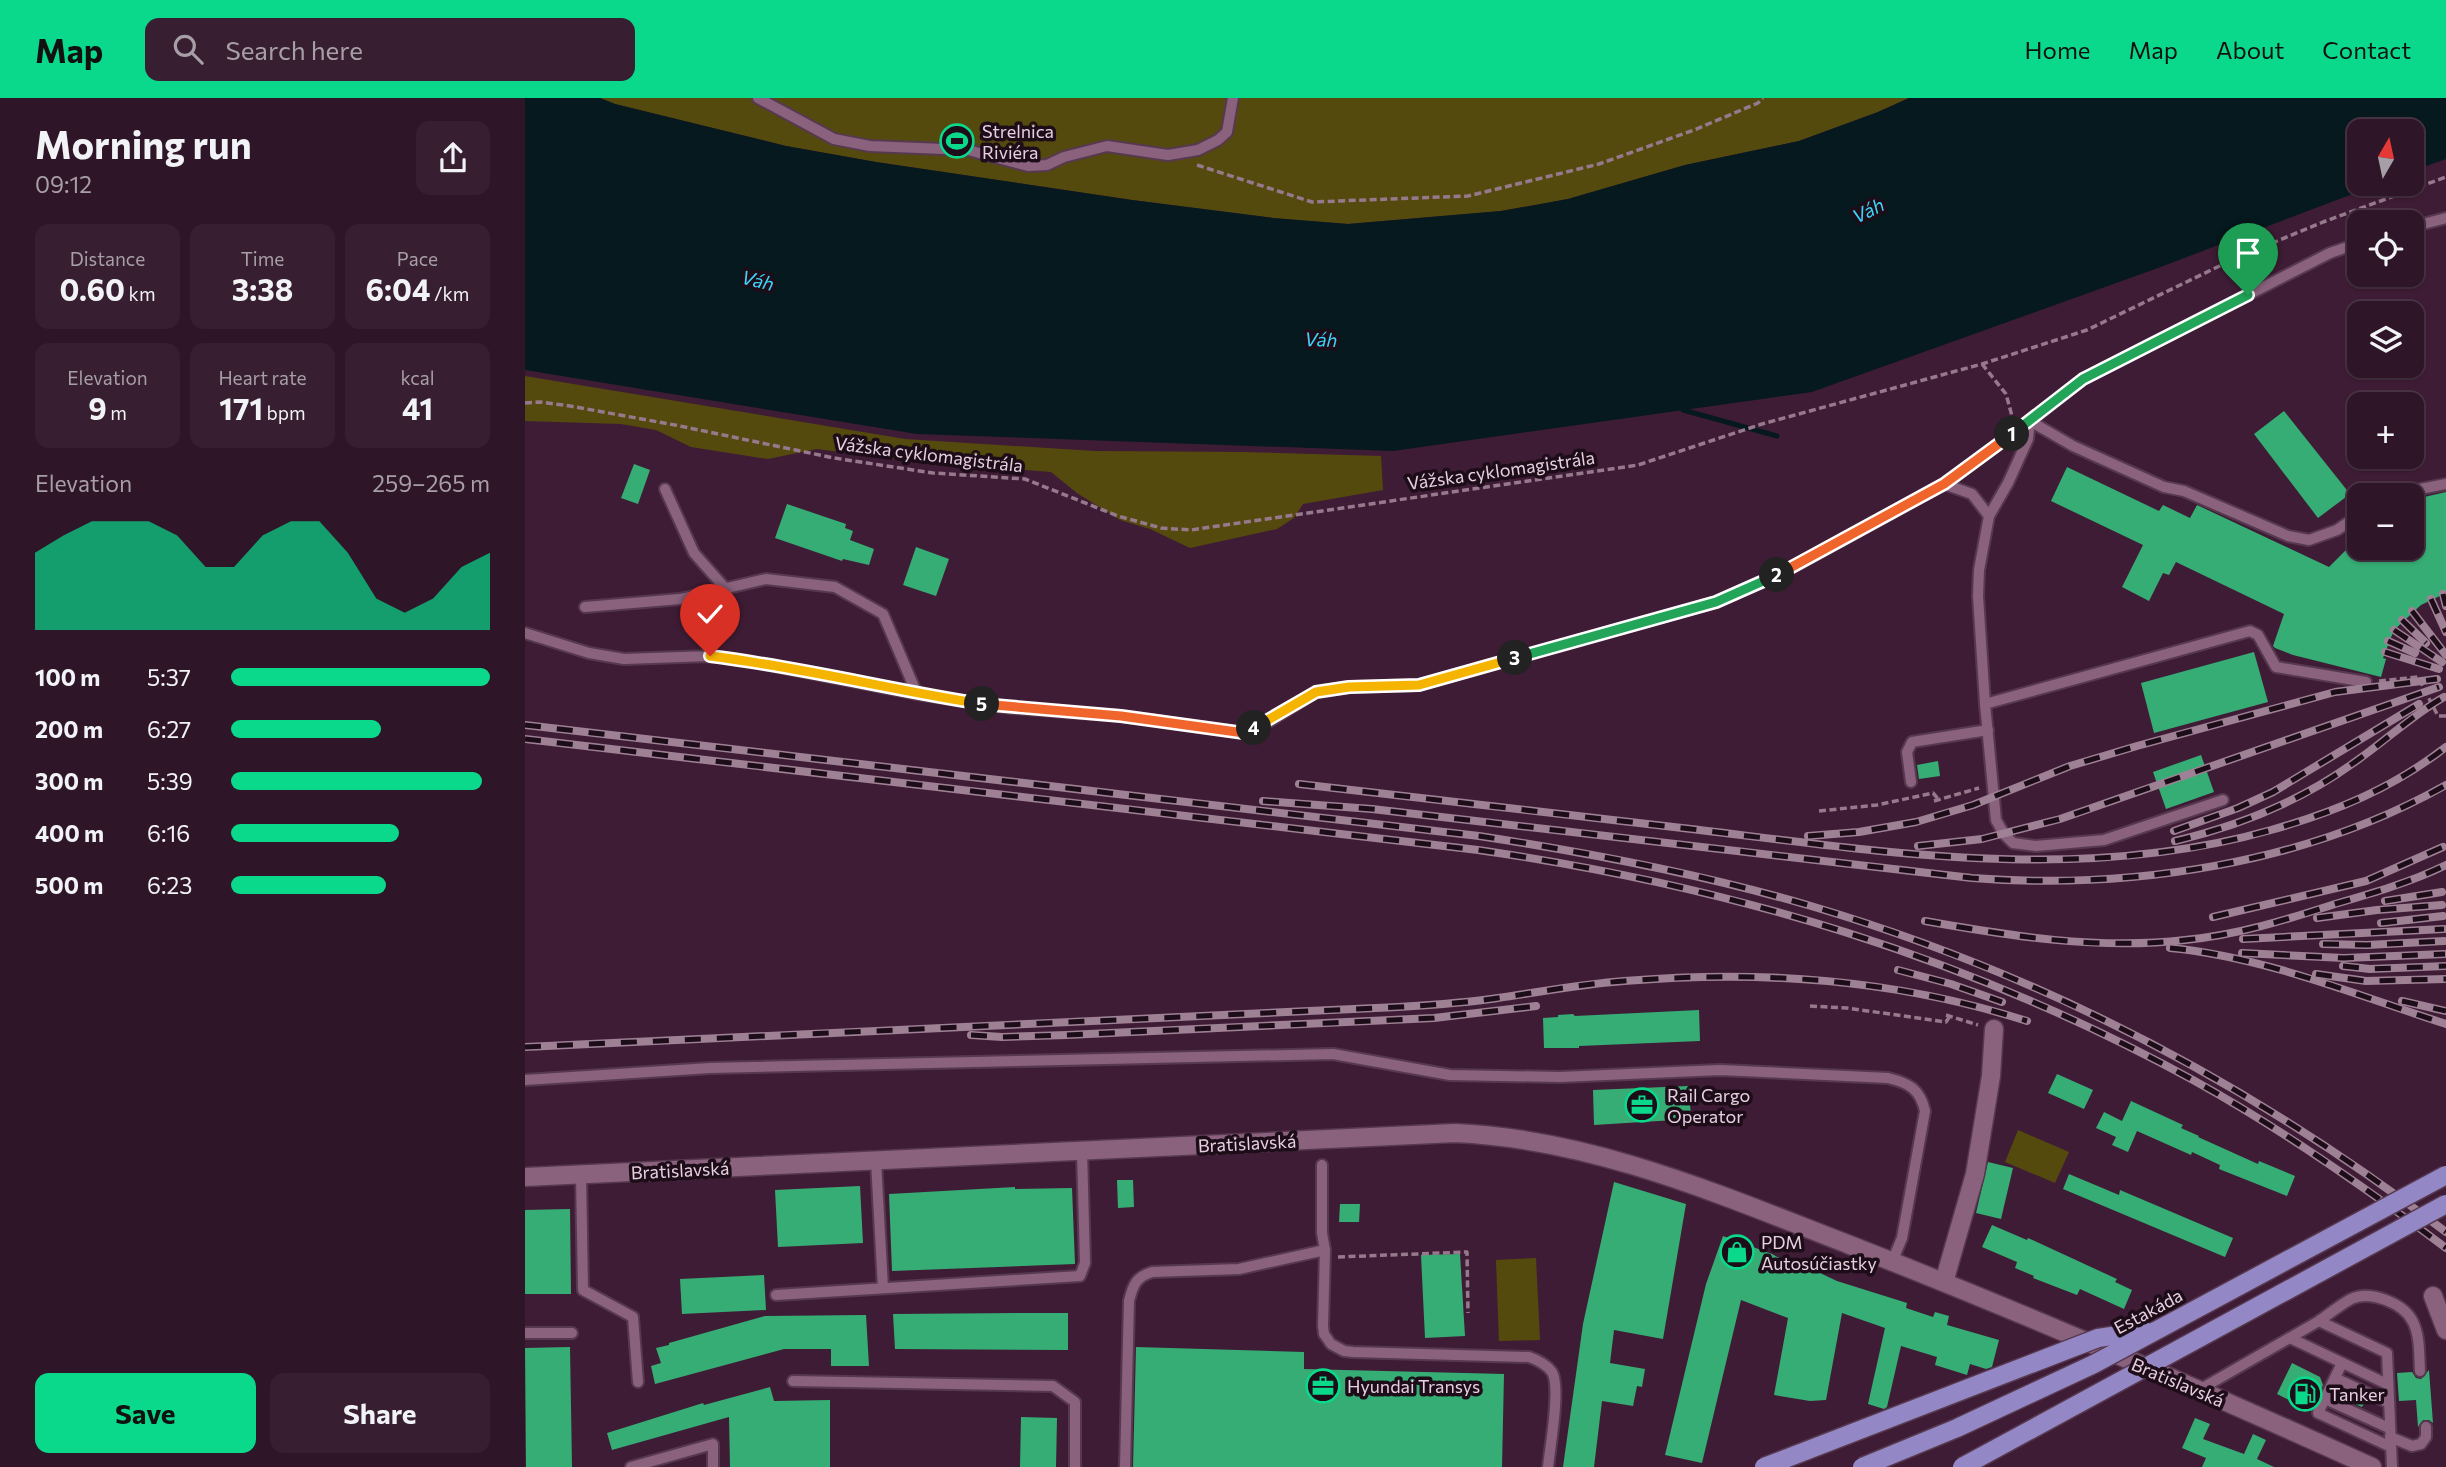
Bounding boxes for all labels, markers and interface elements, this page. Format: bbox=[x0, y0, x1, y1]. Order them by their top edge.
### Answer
search box bbox=[145, 18, 635, 81]
text: Map bbox=[35, 29, 103, 70]
icon: search bbox=[169, 30, 207, 68]
text: Search here bbox=[225, 34, 363, 65]
text: Home bbox=[2025, 35, 2091, 64]
text: Map bbox=[2129, 35, 2178, 64]
text: About bbox=[2216, 35, 2284, 64]
text: Contact bbox=[2322, 35, 2411, 64]
north arrow bbox=[2347, 119, 2424, 196]
map controls bbox=[2347, 119, 2424, 560]
text: Morning run bbox=[35, 120, 252, 167]
place label: Strelnica Riviéra bbox=[982, 120, 1054, 163]
button: share bbox=[416, 121, 490, 195]
sports icon: Strelnica Riviéra bbox=[938, 122, 976, 160]
text: 09:12 bbox=[35, 170, 92, 198]
water label: Váh bbox=[1848, 192, 1888, 228]
button: locate bbox=[2347, 210, 2424, 287]
pin bbox=[2218, 223, 2278, 295]
icon: arrive bbox=[2229, 234, 2267, 272]
text: Distance bbox=[70, 247, 145, 270]
text: Time bbox=[241, 247, 284, 270]
text: Pace bbox=[397, 247, 438, 270]
water label: Váh bbox=[739, 265, 777, 295]
text: 0.60 bbox=[59, 270, 125, 307]
text: 3:38 bbox=[232, 270, 293, 307]
text: 6:04 bbox=[366, 270, 430, 307]
text: km bbox=[125, 282, 156, 305]
text: /km bbox=[430, 282, 469, 305]
button: layers bbox=[2347, 301, 2424, 378]
water label: Váh bbox=[1304, 327, 1338, 351]
text: Elevation bbox=[67, 366, 148, 389]
text: Heart rate bbox=[218, 366, 307, 389]
text: kcal bbox=[400, 366, 435, 389]
text: 9 bbox=[88, 389, 107, 426]
text: 171 bbox=[219, 389, 263, 426]
text: 41 bbox=[402, 389, 433, 426]
button: + bbox=[2347, 392, 2424, 469]
text: m bbox=[107, 401, 127, 424]
text: bpm bbox=[263, 401, 306, 424]
pin: 1 bbox=[1995, 416, 2029, 452]
text: 1 bbox=[2007, 422, 2016, 445]
street label: Vážska cyklomagistrála bbox=[834, 432, 1024, 476]
street label: Vážska cyklomagistrála bbox=[1406, 446, 1596, 494]
text: Elevation bbox=[35, 469, 132, 497]
text: 259–265 m bbox=[372, 469, 490, 497]
button: − bbox=[2347, 483, 2424, 560]
pin: 2 bbox=[1759, 558, 1795, 592]
text: 2 bbox=[1771, 563, 1782, 586]
pin bbox=[680, 584, 740, 656]
icon: check bbox=[691, 595, 729, 633]
pin: 3 bbox=[1497, 640, 1532, 676]
text: 3 bbox=[1509, 646, 1520, 669]
text: 100 m bbox=[35, 663, 100, 691]
text: 5:37 bbox=[147, 663, 191, 691]
pin: 5 bbox=[965, 686, 1000, 722]
text: 5 bbox=[976, 692, 987, 715]
pin: 4 bbox=[1237, 710, 1271, 746]
text: 200 m bbox=[35, 715, 103, 743]
text: 6:27 bbox=[147, 715, 191, 743]
text: 4 bbox=[1248, 716, 1259, 739]
text: 300 m bbox=[35, 767, 103, 795]
text: 5:39 bbox=[147, 767, 193, 795]
text: 400 m bbox=[35, 819, 104, 847]
text: 6:16 bbox=[147, 819, 190, 847]
text: 500 m bbox=[35, 871, 103, 899]
text: 6:23 bbox=[147, 871, 192, 899]
place label: Rail Cargo Operator bbox=[1667, 1084, 1750, 1127]
office icon: Rail Cargo Operator bbox=[1623, 1086, 1661, 1124]
street label: Bratislavská bbox=[1197, 1129, 1297, 1157]
street label: Bratislavská bbox=[630, 1156, 730, 1184]
place label: PDM Autosúčiastky bbox=[1761, 1231, 1877, 1274]
shop icon: PDM Autosúčiastky bbox=[1718, 1233, 1756, 1271]
street label: Estakáda bbox=[2110, 1284, 2186, 1338]
street label: Bratislavská bbox=[2128, 1353, 2228, 1411]
office icon: Hyundai Transys bbox=[1304, 1367, 1342, 1405]
button: Save bbox=[35, 1373, 256, 1453]
button: Share bbox=[270, 1373, 490, 1453]
place label: Hyundai Transys bbox=[1347, 1375, 1480, 1397]
fuel station icon: Tanker bbox=[2286, 1375, 2324, 1413]
place label: Tanker bbox=[2329, 1383, 2385, 1405]

